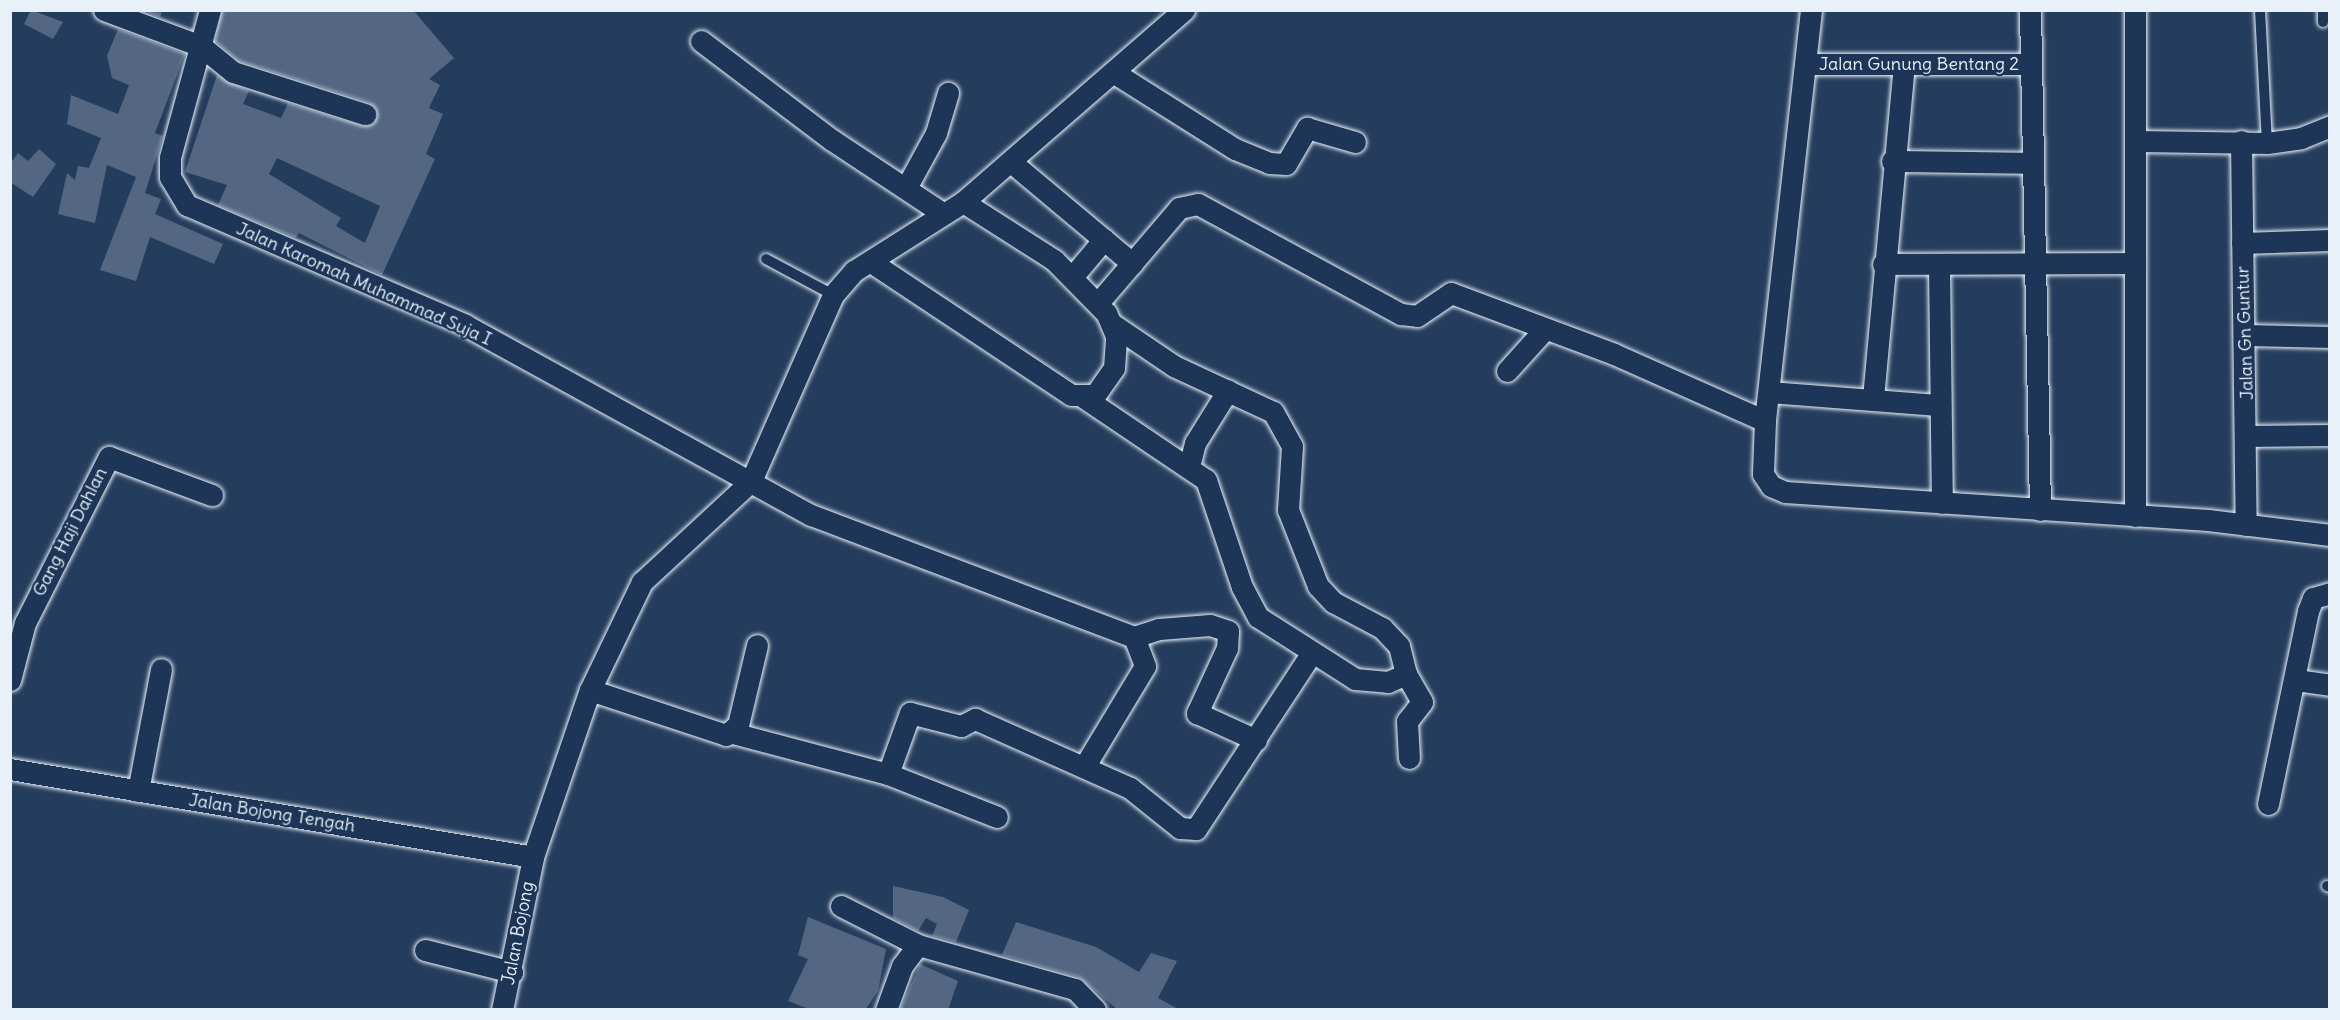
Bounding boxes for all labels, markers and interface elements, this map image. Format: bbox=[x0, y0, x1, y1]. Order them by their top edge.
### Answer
street label: Jalan Gunung Bentang 2 bbox=[1819, 53, 2019, 75]
street label: Jalan Karomah Muhammad Suja I bbox=[233, 218, 495, 350]
street label: Jalan Gn Guntur bbox=[2232, 266, 2258, 400]
street label: Gang Haji Dahlan bbox=[28, 464, 112, 600]
street label: Jalan Bojong Tengah bbox=[187, 789, 357, 837]
street label: Jalan Bojong bbox=[497, 879, 539, 987]

